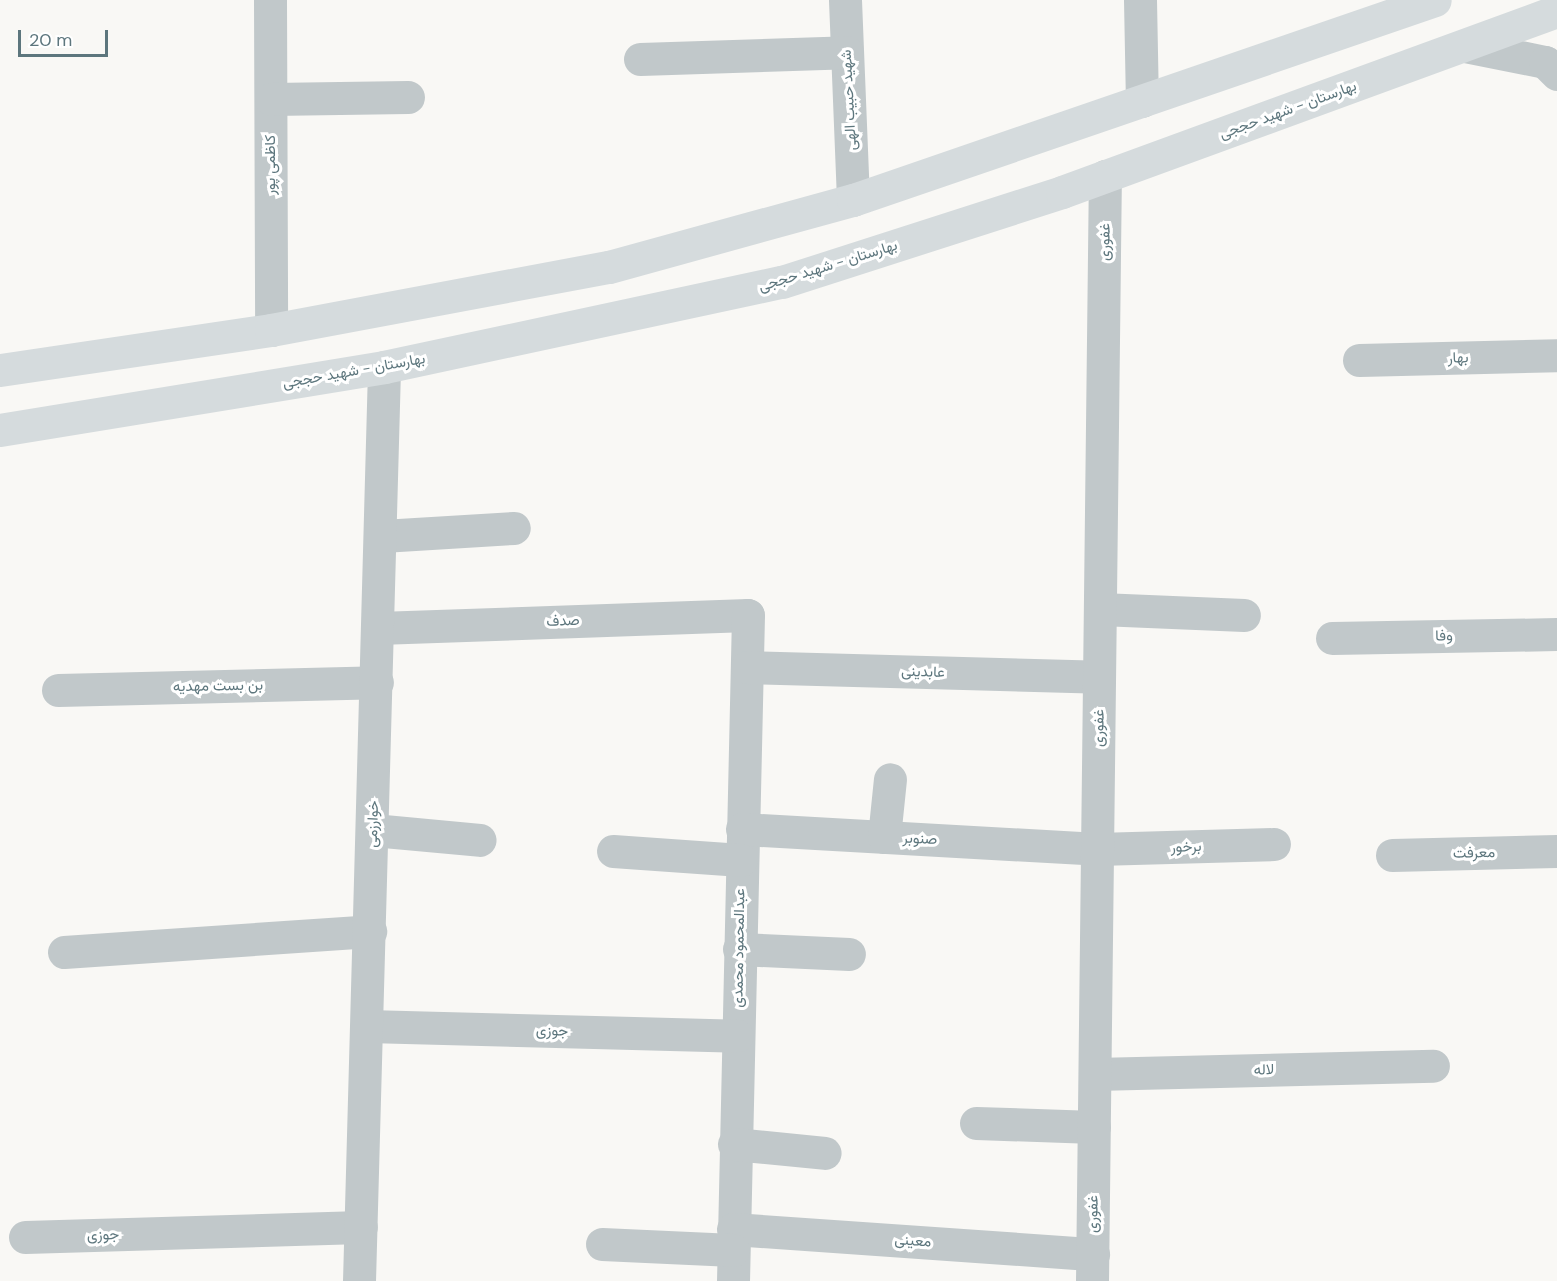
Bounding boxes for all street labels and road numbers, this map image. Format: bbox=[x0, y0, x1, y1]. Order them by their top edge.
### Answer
street label: شهید حبیب الهی bbox=[837, 49, 861, 151]
street label: بهارستان - شهید حججی bbox=[1217, 77, 1359, 143]
street label: کاظمی پور bbox=[262, 135, 280, 195]
street label: غفوری bbox=[1096, 223, 1114, 261]
street label: بهارستان - شهید حججی bbox=[756, 236, 900, 296]
street label: بهار bbox=[1447, 349, 1469, 367]
street label: بهارستان - شهید حججی bbox=[281, 350, 427, 392]
street label: صدف bbox=[546, 611, 580, 631]
street label: وفا bbox=[1435, 627, 1453, 645]
street label: عابدینی bbox=[901, 662, 945, 682]
street label: بن بست مهدیه bbox=[173, 676, 263, 696]
street label: غفوری bbox=[1090, 709, 1108, 747]
street label: خوارزمی bbox=[363, 800, 383, 848]
street label: صنوبر bbox=[902, 829, 938, 849]
street label: برخور bbox=[1170, 837, 1202, 857]
street label: معرفت bbox=[1453, 844, 1495, 862]
street label: عبدالمحمود محمدی bbox=[729, 888, 749, 1008]
street label: جوزی bbox=[536, 1022, 568, 1040]
street label: لاله bbox=[1254, 1061, 1274, 1079]
street label: غفوری bbox=[1084, 1195, 1102, 1233]
street label: جوزی bbox=[86, 1225, 120, 1245]
street label: معینی bbox=[894, 1231, 932, 1251]

